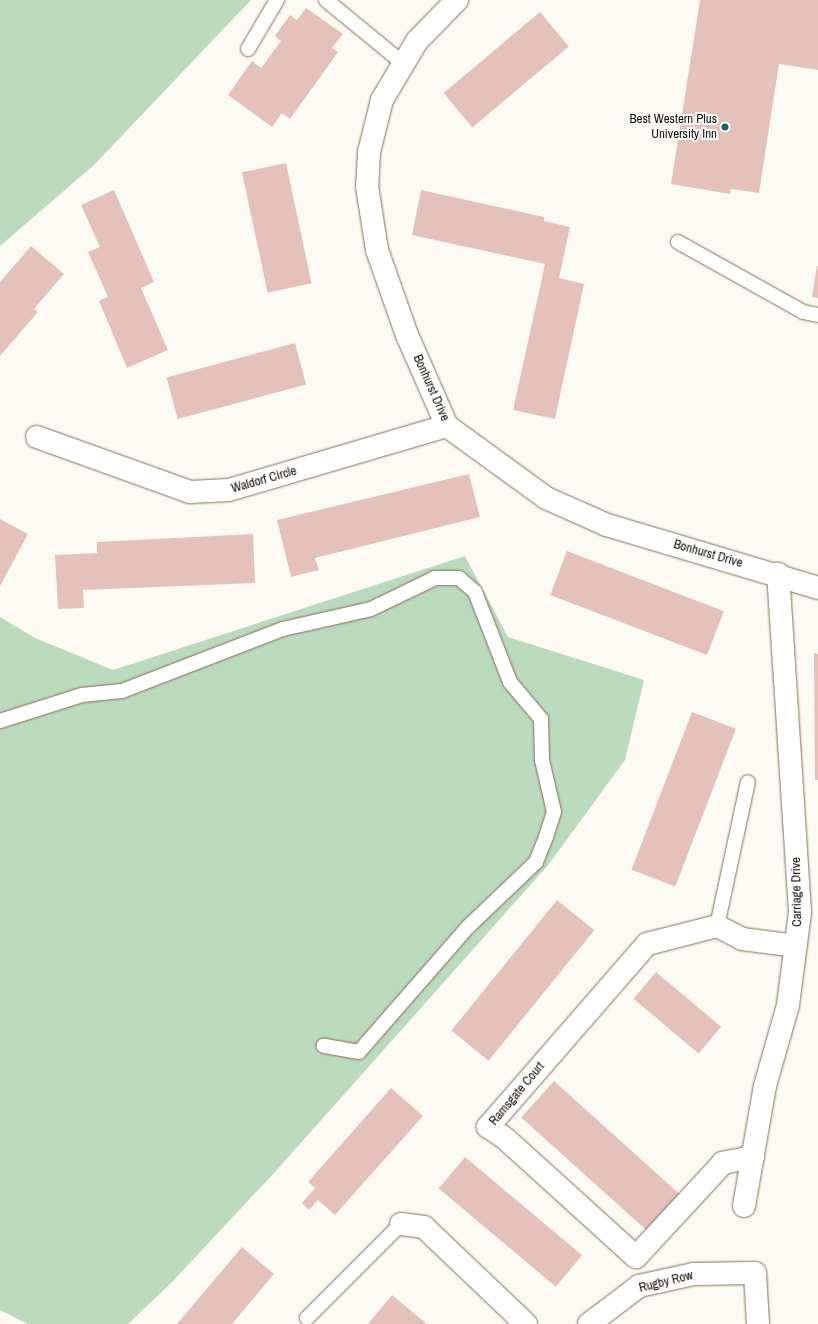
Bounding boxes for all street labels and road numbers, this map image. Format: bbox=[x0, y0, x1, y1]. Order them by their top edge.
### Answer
street label: Bonhurst Drive bbox=[409, 352, 453, 424]
street label: Waldorf Circle bbox=[230, 463, 298, 497]
street label: Bonhurst Drive bbox=[672, 537, 744, 571]
street label: Carriage Drive bbox=[789, 857, 805, 927]
street label: Ramsgate Court bbox=[486, 1059, 548, 1129]
street label: Rugby Row bbox=[637, 1268, 695, 1296]

